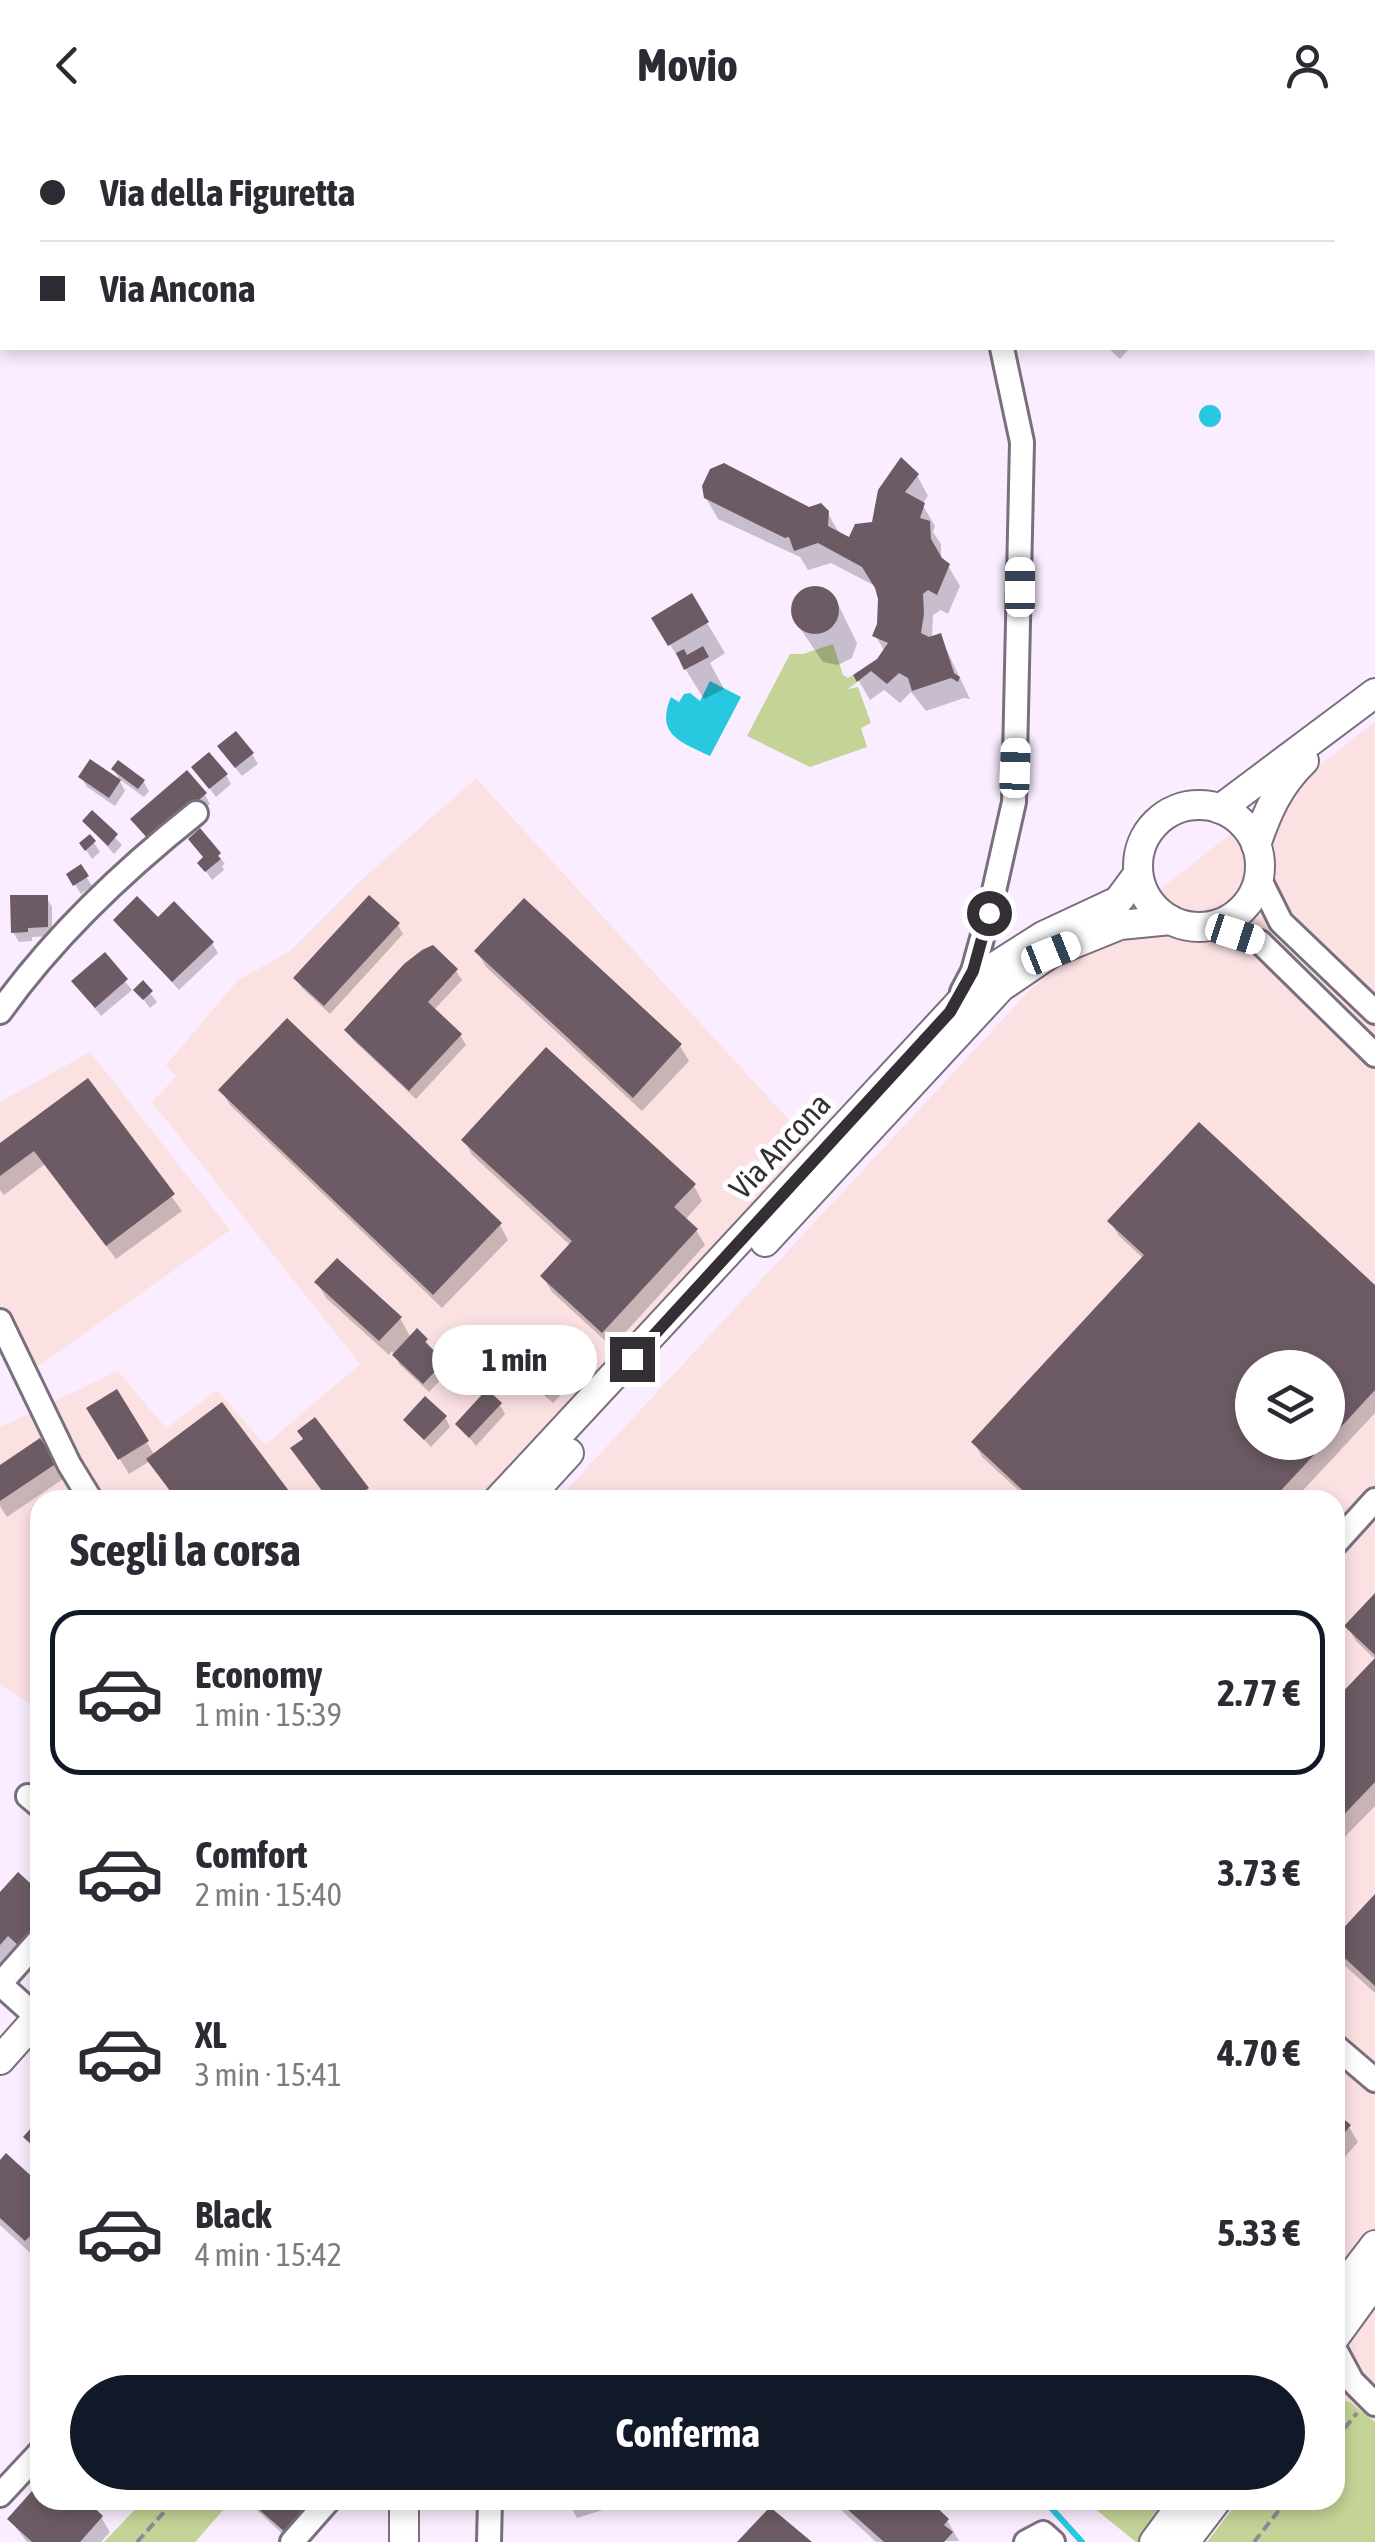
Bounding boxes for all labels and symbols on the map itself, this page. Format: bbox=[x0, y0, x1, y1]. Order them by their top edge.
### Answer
car bbox=[1005, 557, 1035, 617]
car bbox=[999, 737, 1031, 799]
route start bbox=[967, 891, 1012, 936]
car bbox=[1202, 910, 1268, 958]
car bbox=[1018, 928, 1084, 978]
street label: Via Ancona bbox=[722, 1085, 838, 1206]
callout: 1 min bbox=[432, 1324, 597, 1394]
route end bbox=[610, 1337, 655, 1382]

